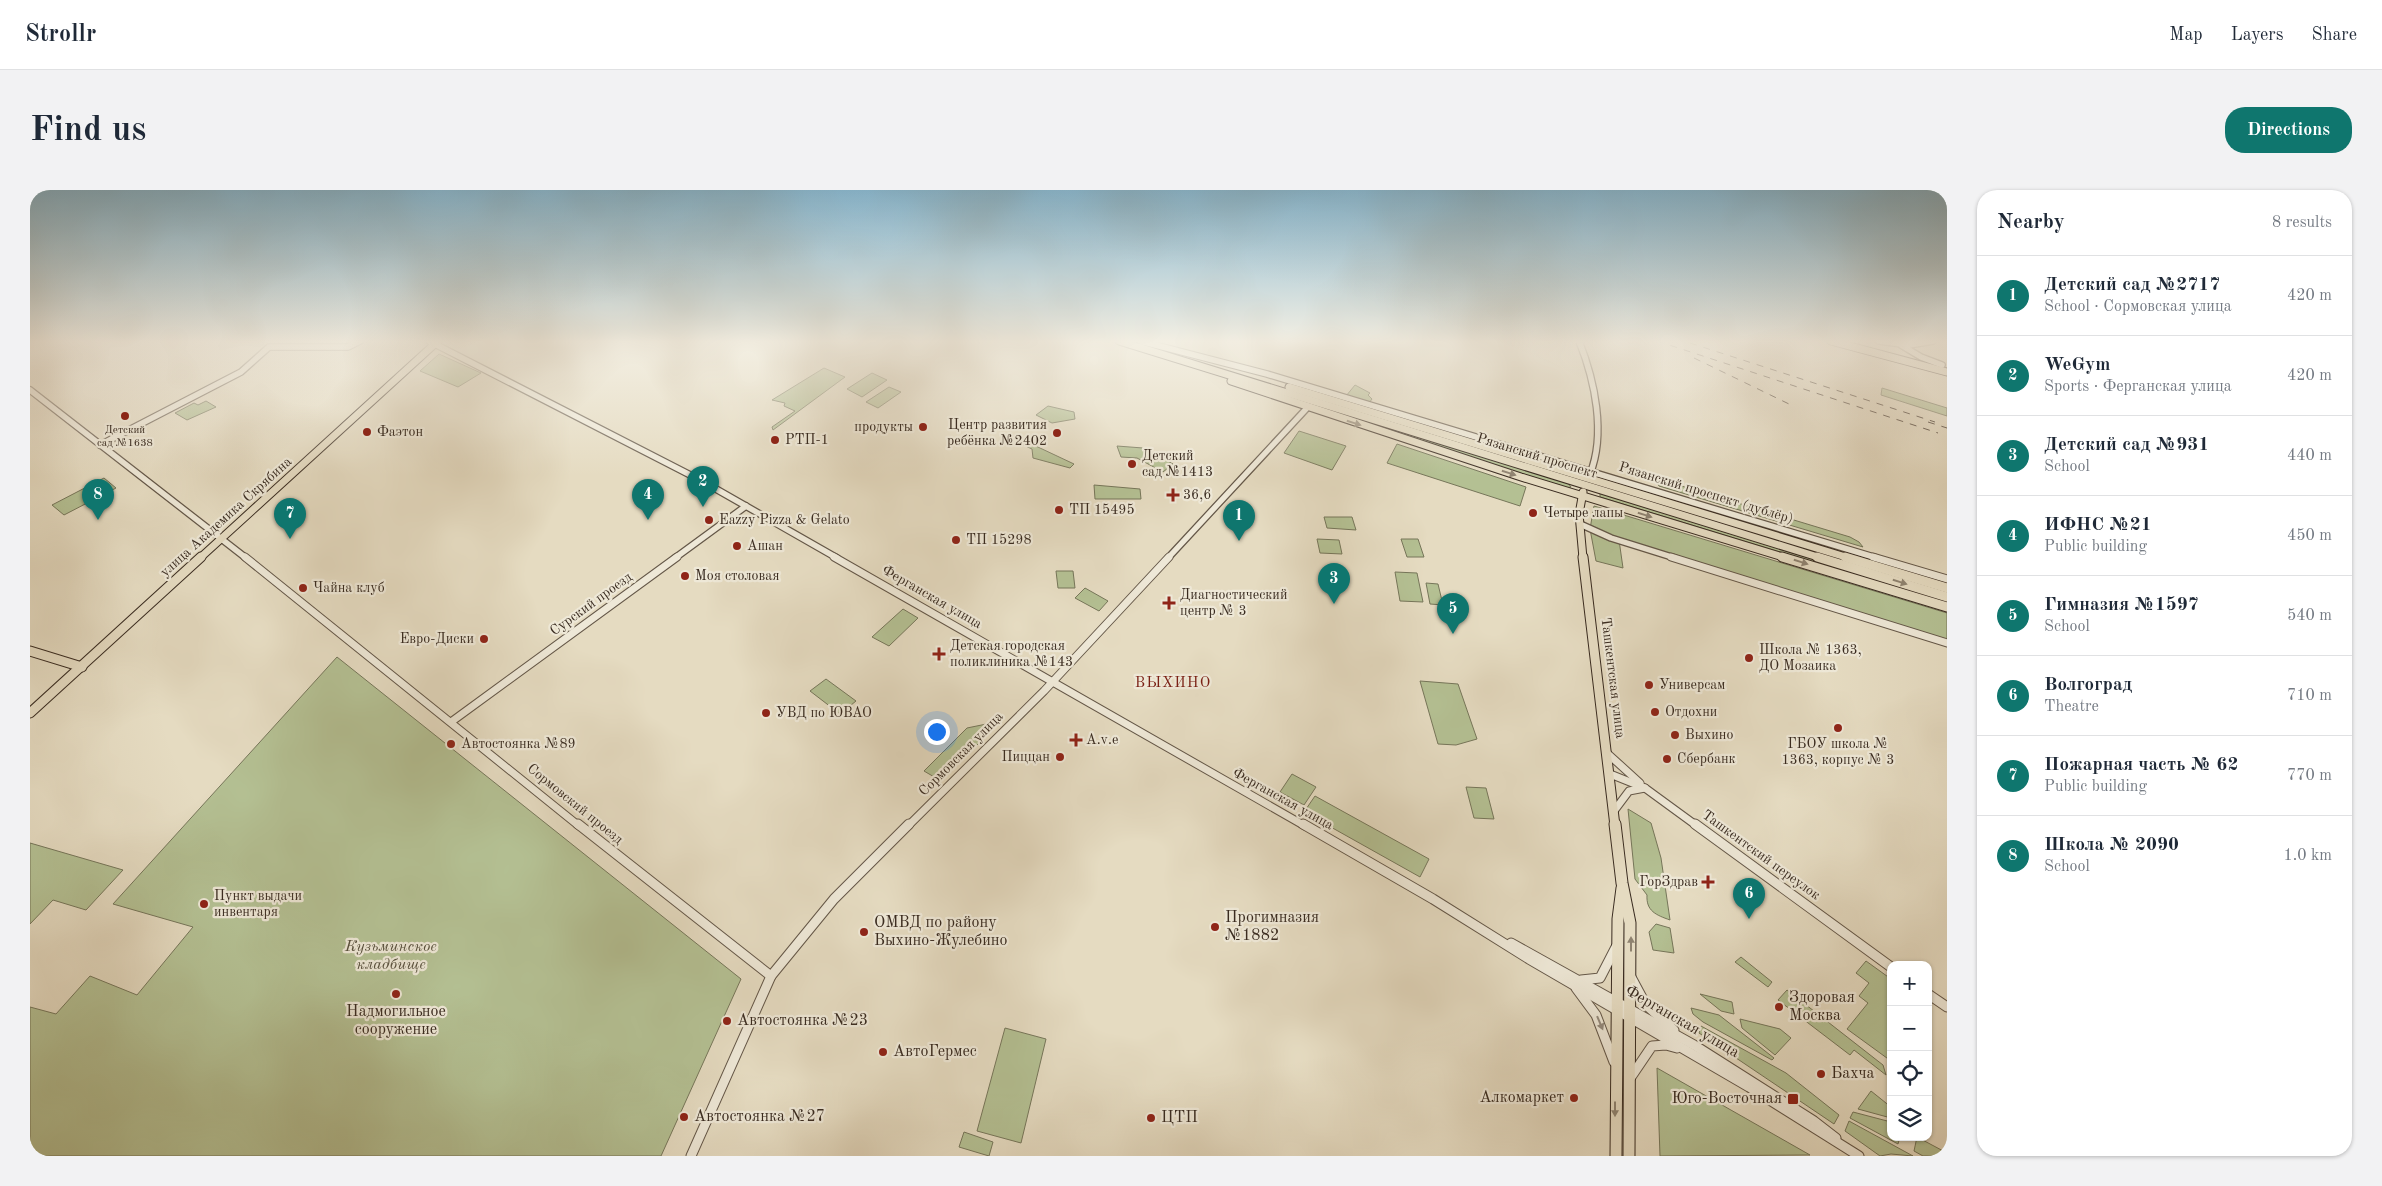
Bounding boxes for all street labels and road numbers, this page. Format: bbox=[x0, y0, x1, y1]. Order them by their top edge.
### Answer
street label: Рязанский проспект bbox=[1475, 431, 1599, 481]
street label: улица Академика Скрябина bbox=[158, 454, 294, 579]
street label: Рязанский проспект (дублёр) bbox=[1617, 460, 1795, 526]
street label: Ферганская улица bbox=[880, 563, 984, 631]
street label: Сурский проезд bbox=[547, 570, 635, 638]
street label: Ташкентская улица bbox=[1599, 617, 1627, 739]
street label: Сормовская улица bbox=[916, 709, 1006, 799]
street label: Сормовский проезд bbox=[524, 761, 626, 847]
street label: Ферганская улица bbox=[1230, 766, 1336, 832]
street label: Ташкентский переулок bbox=[1699, 808, 1823, 902]
street label: Ферганская улица bbox=[1622, 983, 1742, 1061]

